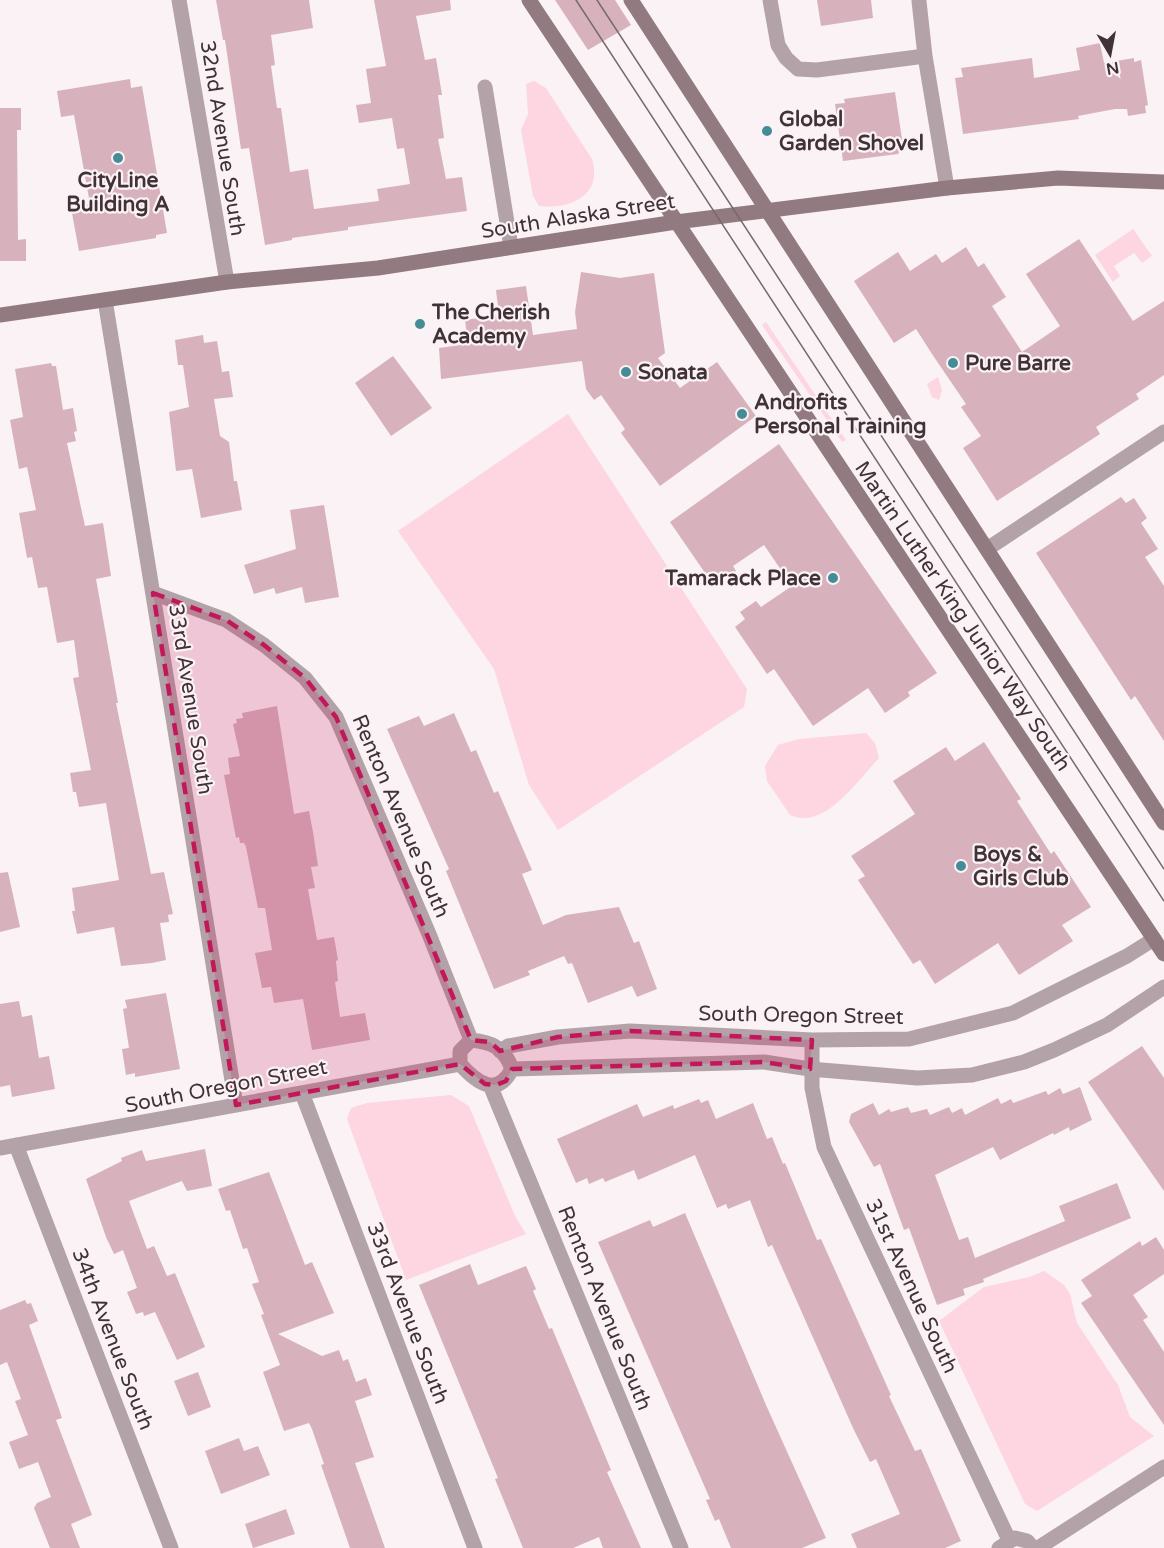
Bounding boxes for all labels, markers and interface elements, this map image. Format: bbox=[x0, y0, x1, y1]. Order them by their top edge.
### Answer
north arrow bbox=[1080, 24, 1140, 84]
street label: 32nd Avenue South bbox=[195, 38, 250, 238]
text: N bbox=[1104, 57, 1120, 79]
place label: Global Garden Shovel bbox=[779, 107, 924, 156]
marker: Global Garden Shovel bbox=[760, 124, 774, 138]
marker: CityLine Building A bbox=[111, 151, 125, 165]
place label: CityLine Building A bbox=[66, 168, 170, 217]
street label: South Alaska Street bbox=[479, 189, 677, 244]
place label: The Cherish Academy bbox=[431, 300, 550, 349]
marker: The Cherish Academy bbox=[413, 317, 427, 331]
place label: Pure Barre bbox=[965, 351, 1071, 376]
marker: Pure Barre bbox=[946, 356, 960, 370]
place label: Sonata bbox=[638, 360, 708, 385]
marker: Sonata bbox=[619, 365, 633, 379]
place label: Androfits Personal Training bbox=[754, 390, 927, 439]
marker: Androfits Personal Training bbox=[735, 407, 749, 421]
street label: Martin Luther King Junior Way South bbox=[849, 457, 1076, 776]
place label: Tamarack Place bbox=[664, 566, 821, 591]
marker: Tamarack Place bbox=[826, 571, 840, 585]
street label: 33rd Avenue South bbox=[163, 602, 218, 796]
street label: Renton Avenue South bbox=[346, 711, 455, 922]
place label: Boys & Girls Club bbox=[973, 842, 1069, 891]
marker: Boys & Girls Club bbox=[954, 859, 968, 873]
street label: South Oregon Street bbox=[698, 1001, 904, 1030]
street label: South Oregon Street bbox=[123, 1055, 329, 1118]
street label: 31st Avenue South bbox=[860, 1195, 963, 1377]
street label: Renton Avenue South bbox=[552, 1202, 657, 1414]
street label: 33rd Avenue South bbox=[361, 1219, 454, 1408]
street label: 34th Avenue South bbox=[66, 1245, 159, 1434]

